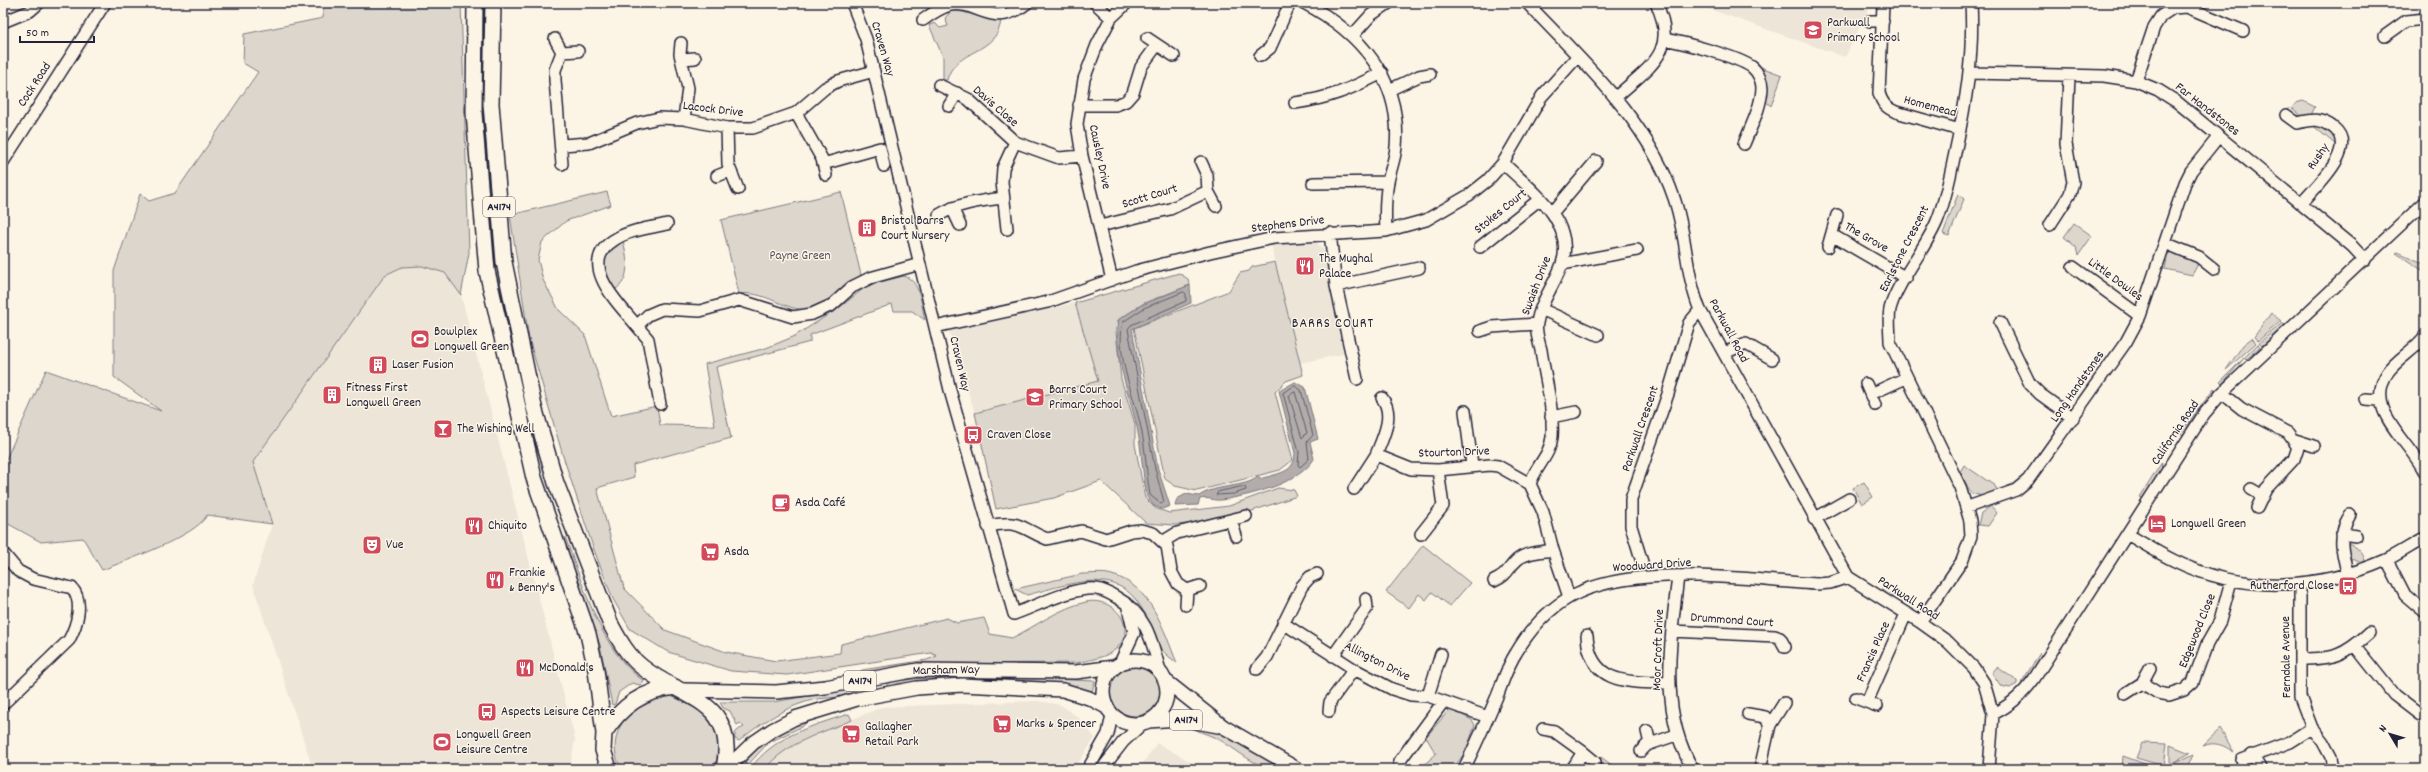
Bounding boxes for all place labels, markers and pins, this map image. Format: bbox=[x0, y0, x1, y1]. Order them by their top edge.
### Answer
place label: Parkwall Primary School bbox=[1827, 14, 1900, 48]
school or university icon: Parkwall Primary School bbox=[1802, 19, 1824, 41]
place label: Bristol Barrs Court Nursery bbox=[881, 212, 950, 246]
building icon: Bristol Barrs Court Nursery bbox=[856, 217, 878, 239]
place label: The Mughal Palace bbox=[1319, 250, 1373, 284]
restaurant icon: The Mughal Palace bbox=[1294, 255, 1316, 277]
place label: Bowlplex Longwell Green bbox=[434, 323, 509, 357]
sports icon: Bowlplex Longwell Green bbox=[409, 328, 431, 350]
building icon: Laser Fusion bbox=[367, 354, 389, 376]
place label: Laser Fusion bbox=[392, 356, 453, 375]
place label: Fitness First Longwell Green bbox=[346, 379, 421, 413]
place label: Barrs Court Primary School bbox=[1049, 381, 1122, 415]
building icon: Fitness First Longwell Green bbox=[321, 384, 343, 406]
school or university icon: Barrs Court Primary School bbox=[1024, 386, 1046, 408]
bar icon: The Wishing Well bbox=[432, 418, 454, 440]
place label: The Wishing Well bbox=[457, 420, 535, 439]
bus stop icon: Craven Close bbox=[962, 424, 984, 446]
place label: Craven Close bbox=[987, 426, 1051, 445]
cafe icon: Asda Café bbox=[770, 492, 792, 514]
place label: Asda Café bbox=[795, 494, 846, 513]
hotel icon: Longwell Green bbox=[2146, 513, 2168, 535]
restaurant icon: Chiquito bbox=[463, 515, 485, 537]
place label: Longwell Green bbox=[2171, 515, 2246, 534]
place label: Chiquito bbox=[488, 517, 527, 536]
theatre icon: Vue bbox=[361, 534, 383, 556]
place label: Vue bbox=[386, 536, 404, 555]
supermarket icon: Asda bbox=[699, 541, 721, 563]
place label: Asda bbox=[724, 543, 750, 562]
place label: Frankie & Benny's bbox=[509, 564, 555, 598]
restaurant icon: Frankie & Benny's bbox=[484, 569, 506, 591]
bus stop icon: Rutherford Close bbox=[2337, 575, 2359, 597]
place label: Rutherford Close bbox=[2250, 577, 2334, 596]
restaurant icon: McDonald's bbox=[514, 657, 536, 679]
place label: McDonald's bbox=[539, 659, 594, 678]
bus stop icon: Aspects Leisure Centre bbox=[476, 701, 498, 723]
place label: Aspects Leisure Centre bbox=[501, 703, 616, 722]
supermarket icon: Marks & Spencer bbox=[991, 713, 1013, 735]
place label: Marks & Spencer bbox=[1016, 715, 1096, 734]
place label: Gallagher Retail Park bbox=[865, 718, 919, 752]
supermarket icon: Gallagher Retail Park bbox=[840, 723, 862, 745]
place label: Longwell Green Leisure Centre bbox=[456, 726, 531, 760]
sports icon: Longwell Green Leisure Centre bbox=[431, 731, 453, 753]

